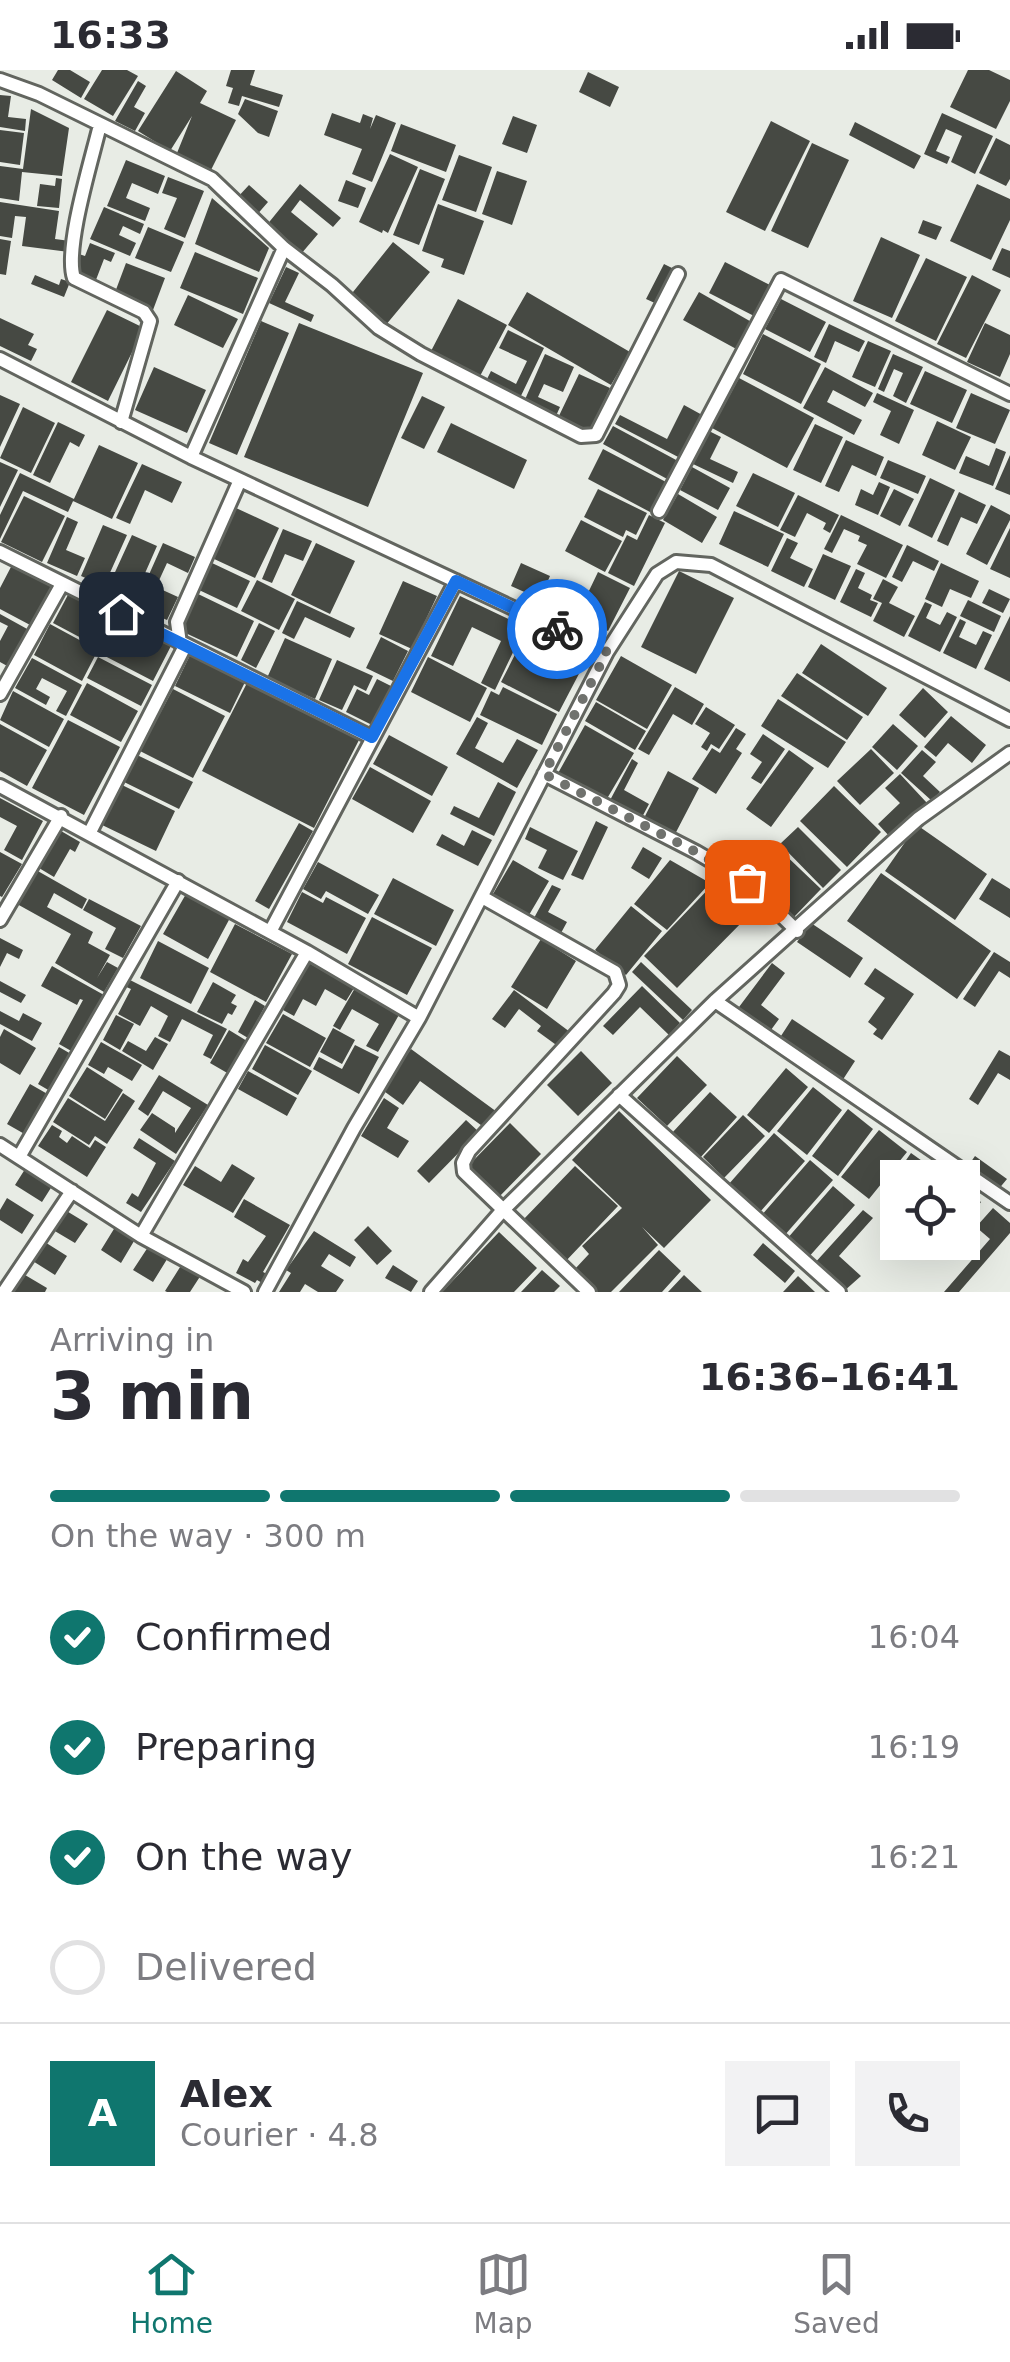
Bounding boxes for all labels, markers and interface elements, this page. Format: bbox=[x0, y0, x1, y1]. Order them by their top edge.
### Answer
text: 16:33 bbox=[50, 13, 171, 57]
pin bbox=[79, 572, 164, 657]
courier bbox=[507, 579, 607, 679]
icon: home bbox=[94, 587, 149, 642]
icon: bike bbox=[530, 602, 585, 657]
pin bbox=[705, 840, 790, 925]
icon: bag bbox=[720, 855, 775, 910]
map controls bbox=[880, 1160, 980, 1260]
button: locate bbox=[880, 1160, 980, 1260]
text: Arriving in bbox=[50, 1321, 214, 1359]
text: 16:36–16:41 bbox=[699, 1355, 960, 1399]
text: 3 min bbox=[50, 1359, 254, 1434]
text: On the way · 300 m bbox=[50, 1517, 366, 1555]
icon: check bbox=[50, 1610, 105, 1665]
text: Confirmed bbox=[135, 1615, 332, 1659]
text: 16:04 bbox=[868, 1618, 960, 1656]
icon: check bbox=[50, 1720, 105, 1775]
text: Preparing bbox=[135, 1725, 317, 1769]
text: 16:19 bbox=[868, 1728, 960, 1766]
icon: check bbox=[50, 1830, 105, 1885]
text: On the way bbox=[135, 1835, 352, 1879]
text: 16:21 bbox=[868, 1838, 960, 1876]
text: Delivered bbox=[135, 1945, 317, 1989]
button: chat bbox=[725, 2061, 830, 2166]
button: phone bbox=[855, 2061, 960, 2166]
text: Alex bbox=[180, 2072, 273, 2116]
text: A bbox=[88, 2091, 117, 2135]
text: Courier · 4.8 bbox=[180, 2116, 379, 2154]
tab: Home bbox=[130, 2247, 213, 2340]
tab: Map bbox=[474, 2247, 533, 2340]
tab: Saved bbox=[793, 2247, 880, 2340]

